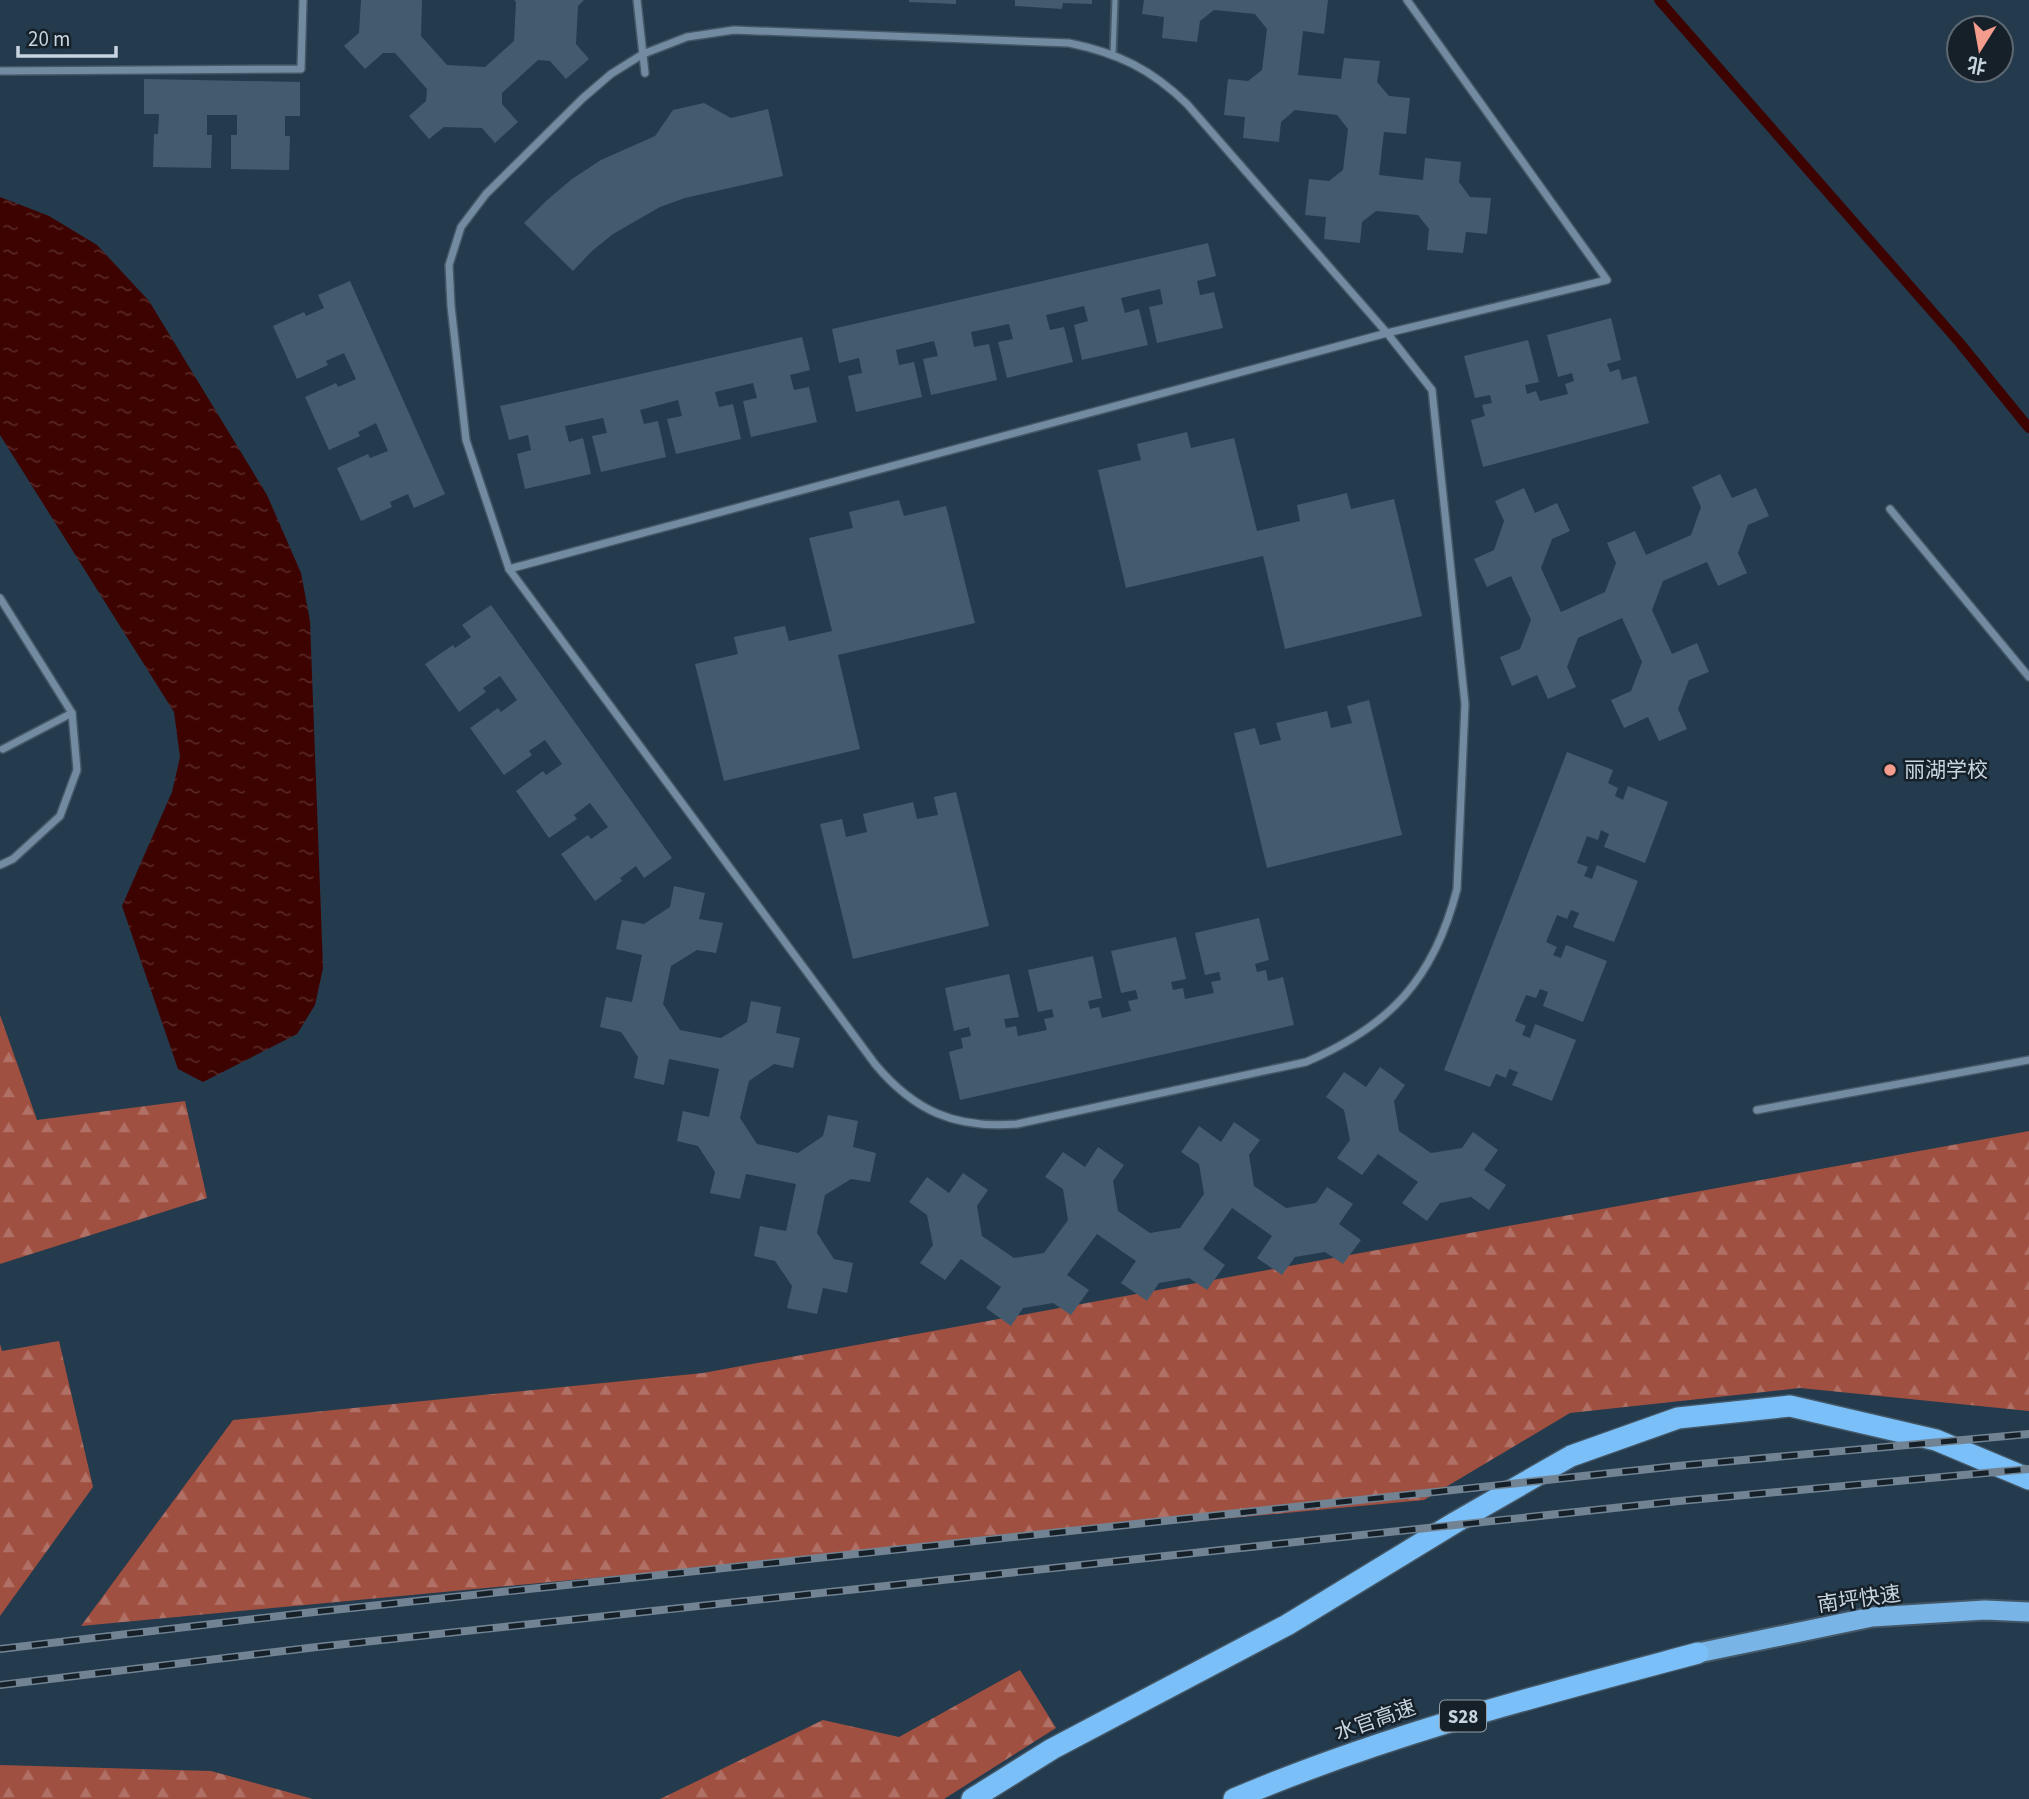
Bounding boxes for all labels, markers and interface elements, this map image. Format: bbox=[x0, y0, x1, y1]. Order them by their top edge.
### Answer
scale bar bbox=[18, 14, 116, 58]
north arrow bbox=[1945, 14, 2015, 84]
text: 20 m bbox=[28, 24, 70, 54]
text: 北 bbox=[1965, 49, 1989, 79]
place label: 丽湖学校 bbox=[1904, 755, 1988, 785]
marker: 丽湖学校 bbox=[1882, 762, 1898, 778]
street label: 南坪快速 bbox=[1815, 1578, 1903, 1620]
street label: 水官高速 bbox=[1330, 1692, 1420, 1748]
road number: S28 bbox=[1440, 1700, 1486, 1732]

